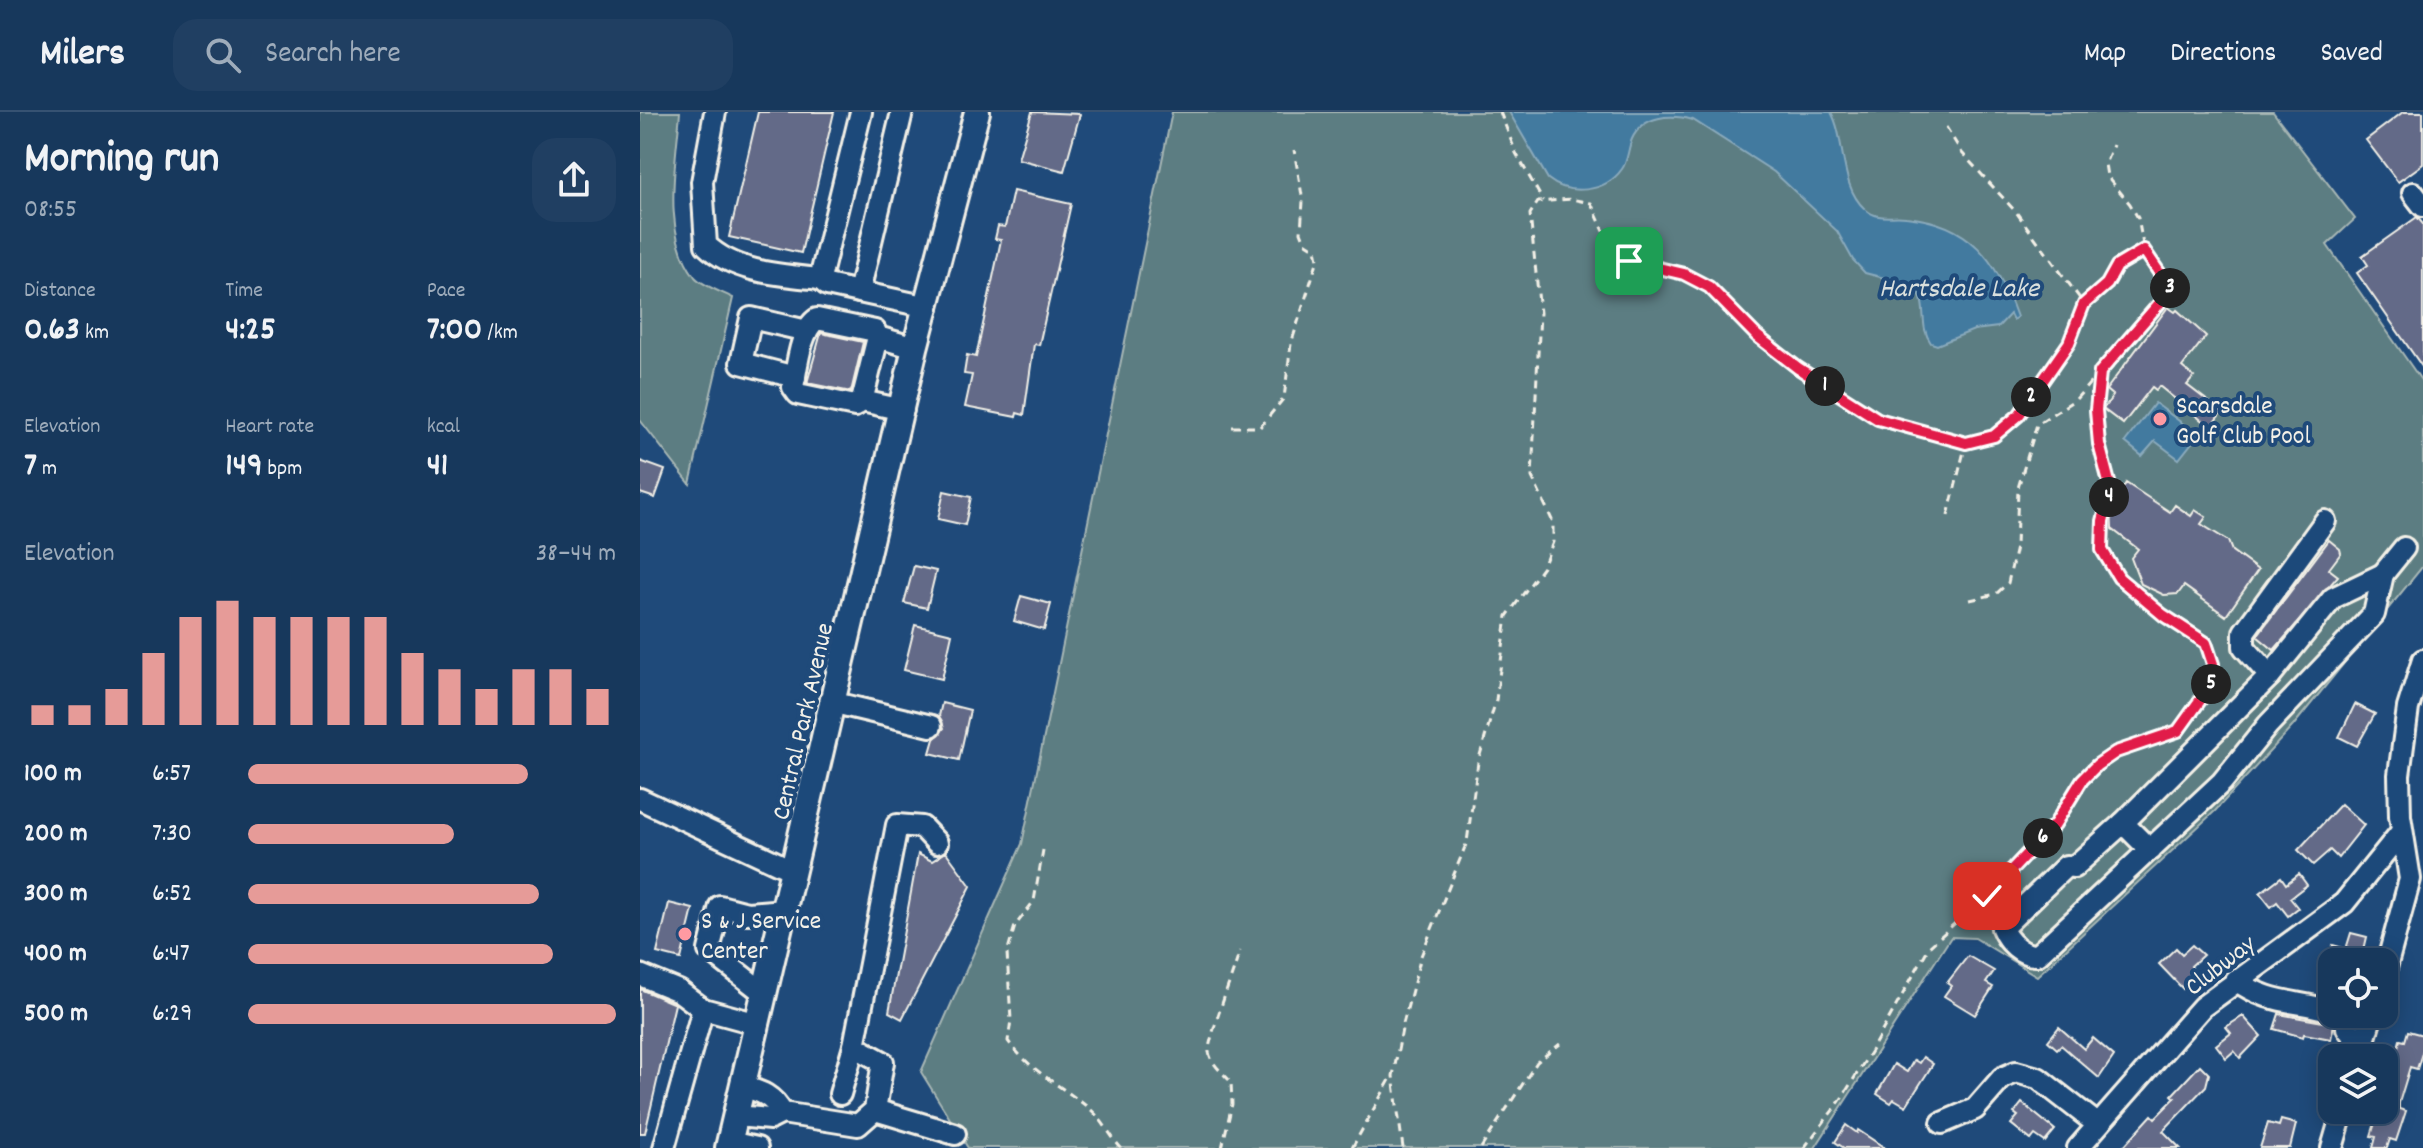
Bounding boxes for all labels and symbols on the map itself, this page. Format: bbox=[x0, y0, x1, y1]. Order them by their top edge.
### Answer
pin bbox=[1595, 227, 1663, 295]
pin: 3 bbox=[2150, 268, 2190, 308]
water label: Hartsdale Lake bbox=[1879, 271, 2041, 311]
pin: 1 bbox=[1805, 366, 1845, 406]
pin: 2 bbox=[2011, 377, 2051, 417]
place label: Scarsdale Golf Club Pool bbox=[2176, 389, 2311, 456]
marker: Scarsdale Golf Club Pool bbox=[2151, 410, 2169, 428]
pin: 4 bbox=[2089, 477, 2129, 517]
street label: Central Park Avenue bbox=[764, 620, 845, 824]
pin: 5 bbox=[2191, 664, 2231, 704]
pin: 6 bbox=[2023, 818, 2063, 858]
pin bbox=[1953, 862, 2021, 930]
place label: S & J Service Center bbox=[701, 904, 821, 971]
marker: S & J Service Center bbox=[676, 925, 694, 943]
street label: Clubway bbox=[2178, 927, 2265, 1006]

